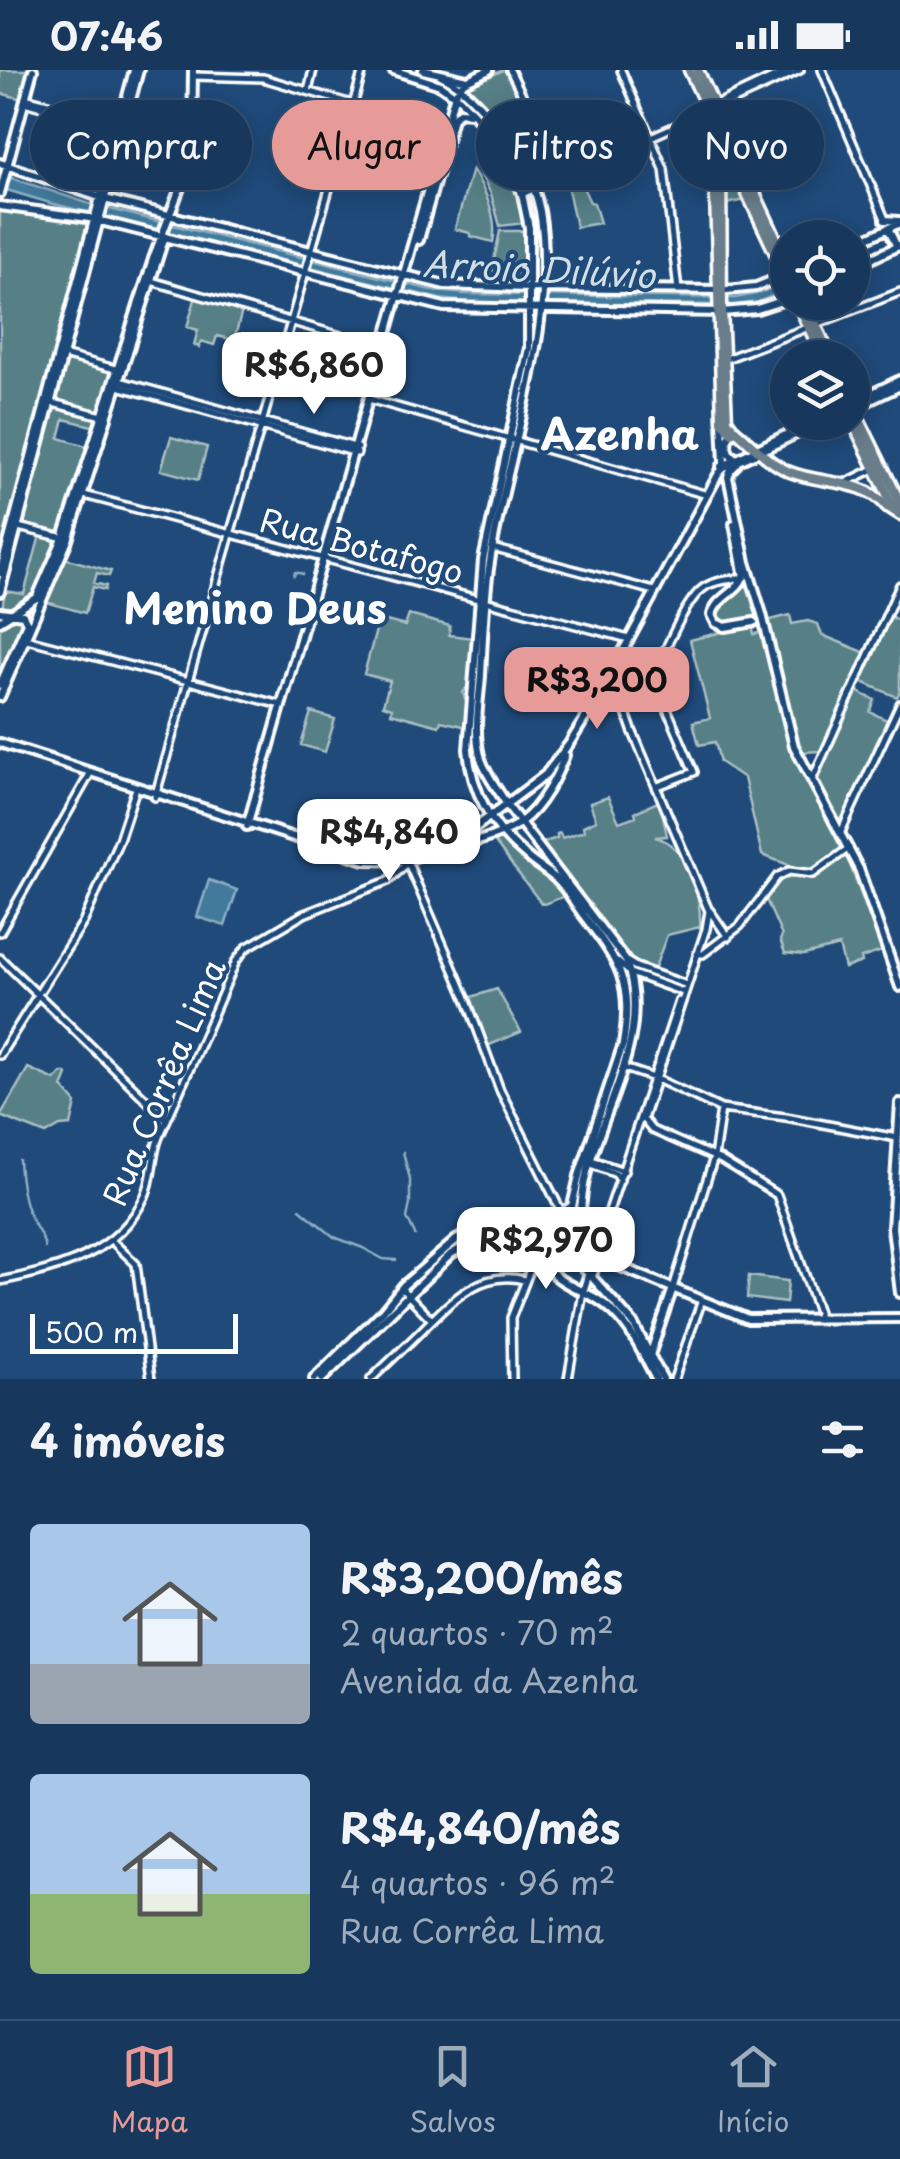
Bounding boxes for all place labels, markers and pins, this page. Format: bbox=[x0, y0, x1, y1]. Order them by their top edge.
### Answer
pin: R$6,860 bbox=[222, 332, 406, 417]
pin: R$3,200 bbox=[505, 647, 689, 732]
pin: R$4,840 bbox=[297, 799, 481, 884]
pin: R$2,970 bbox=[454, 1207, 638, 1292]

